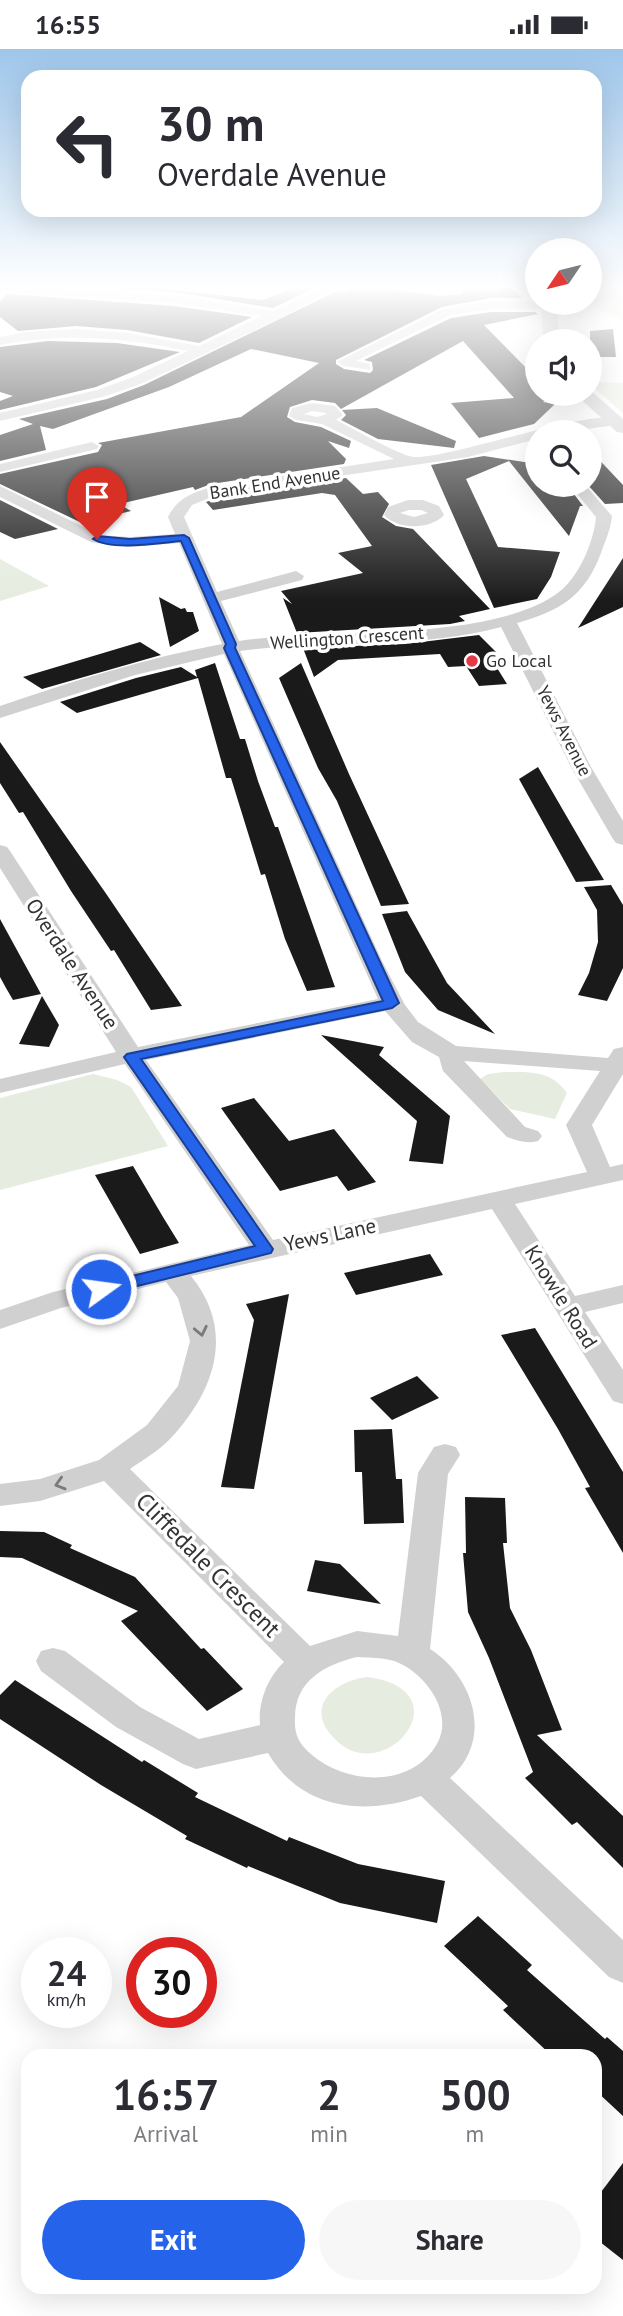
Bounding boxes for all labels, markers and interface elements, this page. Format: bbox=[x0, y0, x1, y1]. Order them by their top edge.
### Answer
text: 16:55 bbox=[35, 8, 101, 41]
text: 30 m bbox=[157, 91, 264, 155]
icon: left bbox=[42, 98, 133, 189]
text: Overdale Avenue bbox=[157, 153, 387, 195]
north arrow bbox=[525, 238, 602, 315]
map controls bbox=[525, 238, 602, 497]
button: sound bbox=[525, 329, 602, 406]
button: search bbox=[525, 420, 602, 497]
street label: Bank End Avenue bbox=[208, 461, 342, 504]
pin bbox=[67, 467, 127, 539]
icon: arrive bbox=[78, 478, 116, 516]
street label: Wellington Crescent bbox=[269, 621, 425, 654]
place label: Go Local bbox=[486, 649, 552, 672]
marker: Go Local bbox=[464, 653, 480, 669]
street label: Yews Avenue bbox=[532, 682, 597, 780]
street label: Overdale Avenue bbox=[20, 893, 125, 1034]
street label: Yews Lane bbox=[281, 1212, 378, 1257]
street label: Knowle Road bbox=[519, 1240, 604, 1354]
position arrow bbox=[64, 1252, 138, 1326]
one-way arrow bbox=[192, 1325, 207, 1337]
one-way arrow bbox=[54, 1476, 66, 1490]
street label: Cliffedale Crescent bbox=[129, 1486, 287, 1644]
speed limit sign: 30 bbox=[126, 1937, 217, 2028]
text: 24 bbox=[47, 1950, 86, 1996]
text: km/h bbox=[47, 1988, 86, 2011]
text: 16:57 bbox=[112, 2067, 219, 2122]
text: 2 bbox=[317, 2067, 341, 2122]
text: 500 bbox=[439, 2067, 511, 2122]
text: Arrival bbox=[133, 2119, 198, 2148]
text: min bbox=[310, 2119, 348, 2148]
text: m bbox=[466, 2119, 484, 2148]
button: Exit bbox=[42, 2200, 305, 2280]
button: Share bbox=[319, 2200, 581, 2280]

